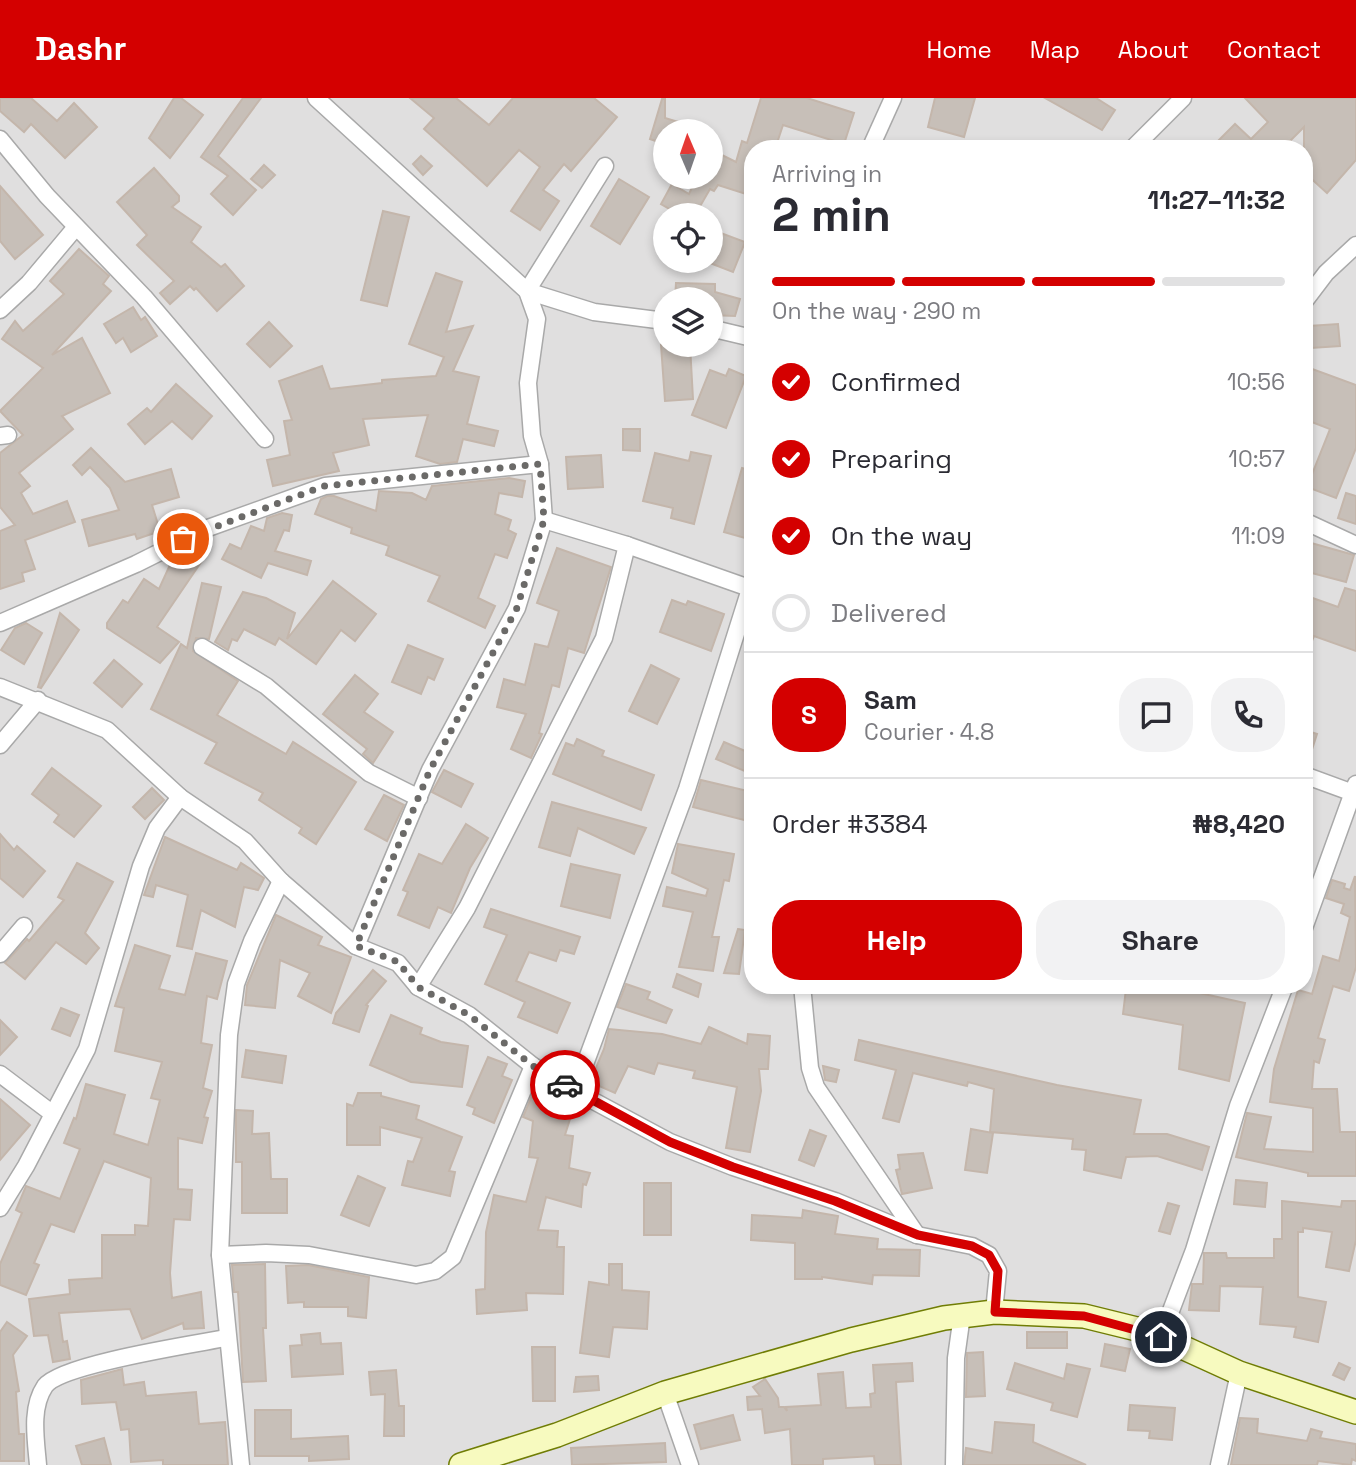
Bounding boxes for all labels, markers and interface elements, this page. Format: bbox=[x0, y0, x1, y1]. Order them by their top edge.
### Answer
text: Dashr bbox=[35, 28, 127, 70]
text: Home bbox=[926, 34, 992, 65]
text: Map bbox=[1030, 34, 1080, 65]
text: About bbox=[1118, 34, 1189, 65]
text: Contact bbox=[1227, 34, 1321, 65]
north arrow bbox=[653, 119, 723, 189]
map controls bbox=[653, 119, 723, 357]
text: Arriving in bbox=[772, 159, 882, 189]
text: 11:27–11:32 bbox=[1148, 183, 1285, 217]
text: 2 min bbox=[772, 186, 891, 244]
button: locate bbox=[653, 203, 723, 273]
button: layers bbox=[653, 287, 723, 357]
text: On the way · 290 m bbox=[772, 296, 981, 326]
icon: check bbox=[772, 363, 810, 401]
text: Confirmed bbox=[831, 365, 961, 399]
text: 10:56 bbox=[1227, 367, 1285, 397]
icon: check bbox=[772, 440, 810, 478]
text: Preparing bbox=[831, 442, 952, 476]
text: 10:57 bbox=[1228, 444, 1285, 474]
pin bbox=[153, 509, 213, 569]
icon: check bbox=[772, 517, 810, 555]
text: On the way bbox=[831, 519, 972, 553]
icon: bag bbox=[164, 520, 202, 558]
text: 11:09 bbox=[1231, 521, 1285, 551]
text: Delivered bbox=[831, 596, 947, 630]
button: chat bbox=[1119, 678, 1193, 752]
button: phone bbox=[1211, 678, 1285, 752]
text: Sam bbox=[864, 683, 917, 717]
text: S bbox=[801, 698, 817, 732]
text: Courier · 4.8 bbox=[864, 717, 994, 747]
text: Order #3384 bbox=[772, 807, 928, 841]
text: ₦8,420 bbox=[1192, 807, 1285, 841]
button: Help bbox=[772, 900, 1022, 980]
button: Share bbox=[1036, 900, 1285, 980]
courier bbox=[530, 1050, 600, 1120]
icon: car bbox=[546, 1066, 584, 1104]
pin bbox=[1131, 1307, 1191, 1367]
icon: home bbox=[1142, 1318, 1180, 1356]

